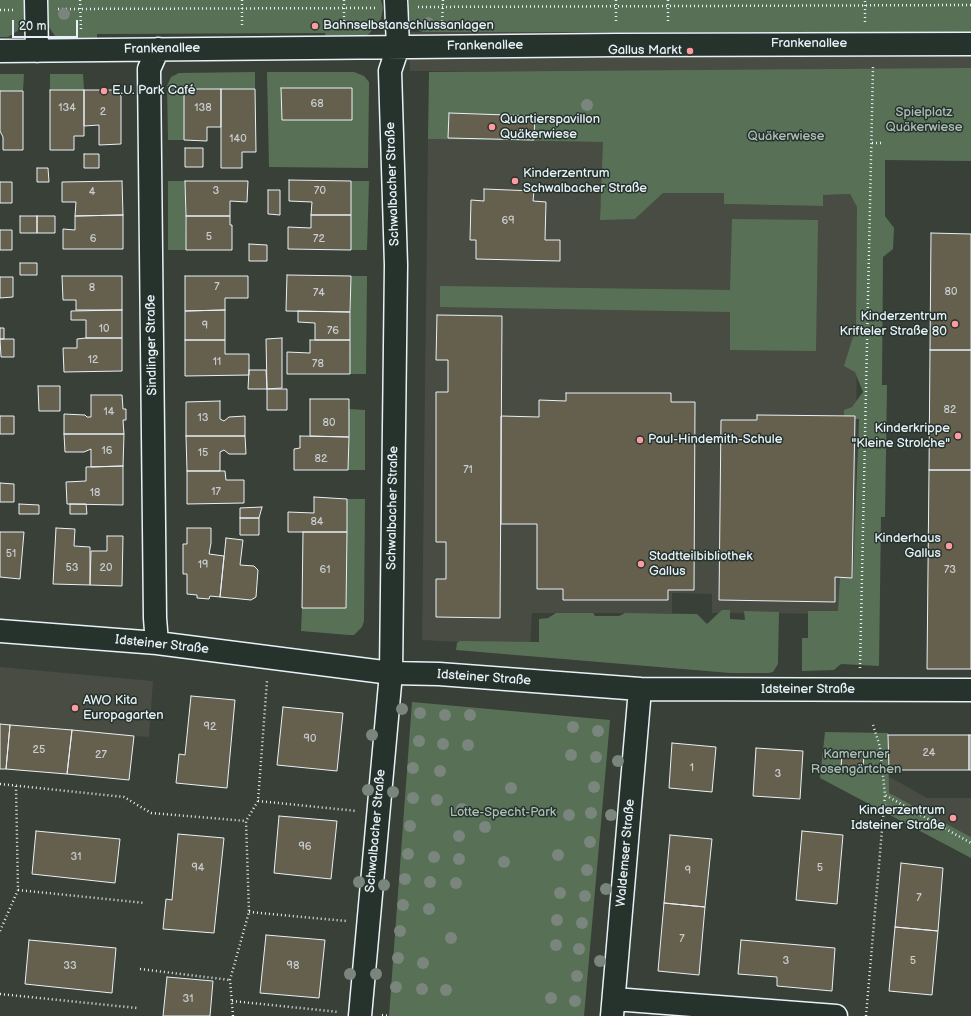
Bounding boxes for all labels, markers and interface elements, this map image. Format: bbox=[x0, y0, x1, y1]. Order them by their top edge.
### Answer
scale bar bbox=[14, 12, 80, 38]
place label: Bahnselbstanschlussanlagen bbox=[323, 18, 494, 34]
text: 20 m bbox=[19, 19, 46, 34]
marker: Bahnselbstanschlussanlagen bbox=[310, 21, 320, 31]
street label: Frankenallee bbox=[771, 36, 847, 52]
street label: Frankenallee bbox=[447, 38, 523, 54]
street label: Frankenallee bbox=[124, 41, 200, 57]
place label: Gallus Markt bbox=[608, 43, 682, 59]
marker: Gallus Markt bbox=[685, 46, 695, 56]
place label: E.U. Park Café bbox=[112, 83, 196, 99]
marker: E.U. Park Café bbox=[99, 86, 109, 96]
house number: 68 bbox=[310, 97, 324, 111]
house number: 134 bbox=[58, 101, 76, 115]
house number: 138 bbox=[194, 101, 212, 115]
house number: 2 bbox=[100, 105, 106, 119]
park label: Spielplatz Quäkerwiese bbox=[886, 105, 962, 136]
place label: Quartierspavillon Quäkerwiese bbox=[500, 112, 600, 143]
street label: Schwalbacher Straße bbox=[383, 122, 403, 246]
marker: Quartierspavillon Quäkerwiese bbox=[487, 122, 497, 132]
park label: Quäkerwiese bbox=[748, 129, 824, 145]
house number: 140 bbox=[229, 132, 247, 146]
place label: Kinderzentrum Schwalbacher Straße bbox=[523, 166, 647, 197]
marker: Kinderzentrum Schwalbacher Straße bbox=[510, 176, 520, 186]
house number: 3 bbox=[213, 184, 219, 198]
house number: 70 bbox=[314, 184, 326, 198]
house number: 4 bbox=[89, 185, 95, 199]
house number: 69 bbox=[501, 214, 515, 228]
house number: 5 bbox=[206, 230, 212, 244]
house number: 6 bbox=[90, 232, 96, 246]
house number: 72 bbox=[313, 232, 325, 246]
house number: 7 bbox=[214, 280, 220, 294]
house number: 8 bbox=[89, 281, 95, 295]
house number: 80 bbox=[945, 285, 957, 299]
house number: 74 bbox=[313, 286, 325, 300]
street label: Sindlinger Straße bbox=[143, 294, 161, 396]
place label: Kinderzentrum Krifteler Straße 80 bbox=[839, 309, 947, 340]
house number: 9 bbox=[202, 319, 208, 333]
marker: Kinderzentrum Krifteler Straße 80 bbox=[950, 319, 960, 329]
house number: 10 bbox=[99, 322, 109, 336]
house number: 76 bbox=[327, 324, 339, 338]
house number: 12 bbox=[88, 353, 98, 367]
house number: 11 bbox=[213, 355, 221, 369]
house number: 78 bbox=[312, 357, 324, 371]
house number: 82 bbox=[944, 403, 956, 417]
house number: 14 bbox=[104, 405, 114, 419]
house number: 13 bbox=[197, 411, 209, 425]
house number: 80 bbox=[323, 416, 335, 430]
place label: Kinderkrippe "Kleine Strolche" bbox=[852, 421, 950, 452]
marker: Kinderkrippe "Kleine Strolche" bbox=[953, 431, 963, 441]
place label: Paul-Hindemith-Schule bbox=[648, 432, 782, 448]
marker: Paul-Hindemith-Schule bbox=[635, 435, 645, 445]
house number: 16 bbox=[102, 444, 112, 458]
house number: 15 bbox=[198, 446, 208, 460]
street label: Schwalbacher Straße bbox=[384, 446, 402, 570]
house number: 82 bbox=[315, 452, 327, 466]
house number: 71 bbox=[463, 463, 473, 477]
house number: 17 bbox=[211, 485, 221, 499]
house number: 18 bbox=[90, 486, 100, 500]
house number: 84 bbox=[310, 515, 324, 529]
place label: Kinderhaus Gallus bbox=[874, 531, 941, 562]
marker: Kinderhaus Gallus bbox=[944, 541, 954, 551]
house number: 51 bbox=[6, 547, 16, 561]
place label: Stadtteilbibliothek Gallus bbox=[649, 549, 753, 580]
house number: 19 bbox=[198, 558, 208, 572]
marker: Stadtteilbibliothek Gallus bbox=[636, 559, 646, 569]
house number: 53 bbox=[65, 561, 79, 575]
house number: 20 bbox=[100, 561, 112, 575]
house number: 61 bbox=[320, 563, 330, 577]
house number: 73 bbox=[944, 563, 956, 577]
street label: Idsteiner Straße bbox=[114, 632, 210, 658]
street label: Idsteiner Straße bbox=[437, 667, 531, 689]
street label: Idsteiner Straße bbox=[761, 682, 855, 698]
place label: AWO Kita Europagarten bbox=[83, 693, 164, 724]
marker: AWO Kita Europagarten bbox=[70, 703, 80, 713]
house number: 92 bbox=[204, 720, 216, 734]
house number: 90 bbox=[304, 732, 316, 746]
house number: 25 bbox=[33, 743, 45, 757]
house number: 24 bbox=[922, 746, 936, 760]
park label: Kameruner Rosengärtchen bbox=[811, 747, 901, 778]
house number: 27 bbox=[95, 748, 107, 762]
house number: 1 bbox=[690, 761, 694, 775]
house number: 3 bbox=[775, 767, 781, 781]
street label: Schwalbacher Straße bbox=[363, 769, 389, 893]
street label: Waldemser Straße bbox=[614, 798, 638, 908]
place label: Kinderzentrum Idsteiner Straße bbox=[851, 803, 945, 834]
park label: Lotte-Specht-Park bbox=[450, 805, 556, 821]
marker: Kinderzentrum Idsteiner Straße bbox=[948, 813, 958, 823]
house number: 96 bbox=[298, 840, 312, 854]
house number: 31 bbox=[70, 850, 82, 864]
house number: 94 bbox=[191, 861, 205, 875]
house number: 5 bbox=[817, 861, 823, 875]
house number: 9 bbox=[685, 864, 691, 878]
house number: 7 bbox=[916, 891, 922, 905]
house number: 7 bbox=[679, 932, 685, 946]
house number: 3 bbox=[783, 954, 789, 968]
house number: 5 bbox=[910, 954, 916, 968]
house number: 33 bbox=[63, 959, 77, 973]
house number: 98 bbox=[287, 959, 299, 973]
house number: 31 bbox=[182, 992, 194, 1006]

